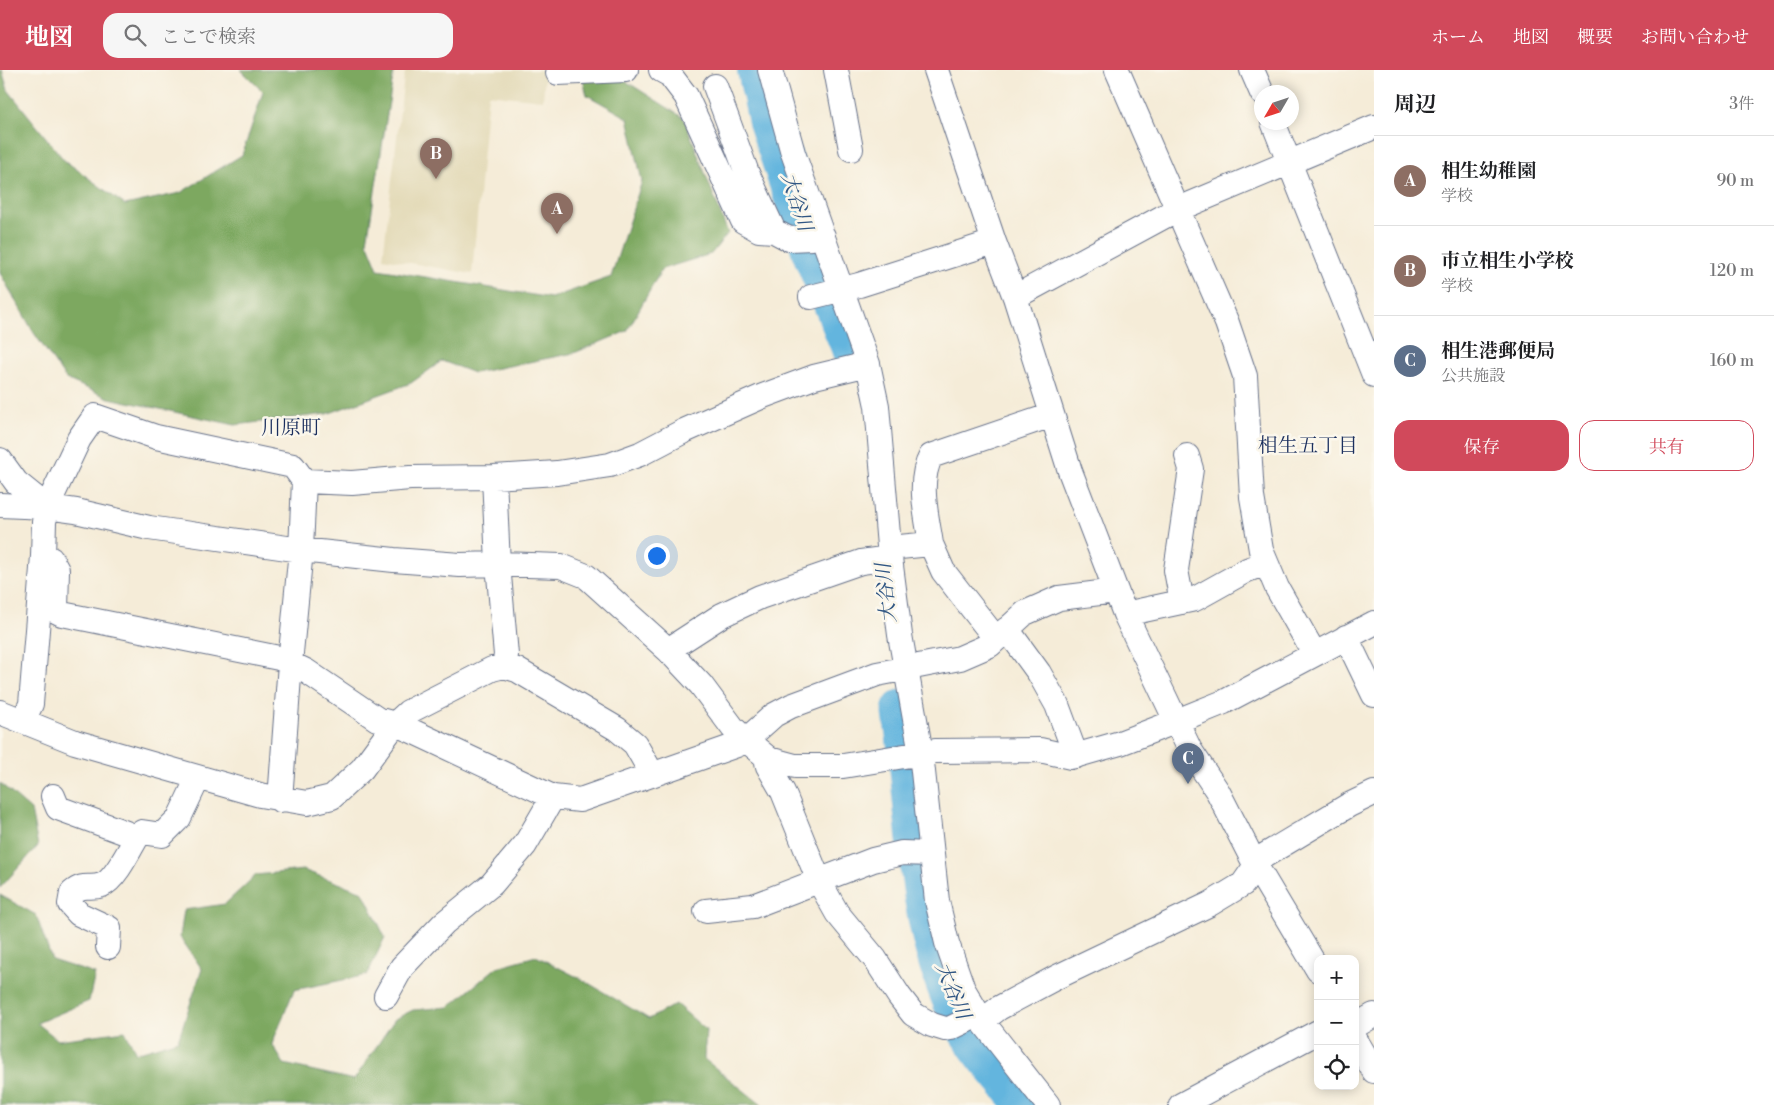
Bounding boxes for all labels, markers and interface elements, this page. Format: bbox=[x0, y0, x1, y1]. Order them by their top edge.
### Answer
search box bbox=[103, 13, 453, 58]
icon: search bbox=[121, 21, 149, 49]
text: 地図 bbox=[25, 23, 73, 53]
text: ここで検索 bbox=[161, 25, 256, 49]
text: ホーム bbox=[1431, 26, 1485, 49]
text: 地図 bbox=[1513, 26, 1549, 49]
text: 概要 bbox=[1577, 26, 1613, 49]
text: お問い合わせ bbox=[1641, 26, 1749, 49]
north arrow bbox=[1254, 85, 1299, 130]
text: 周辺 bbox=[1394, 92, 1436, 118]
text: 3件 bbox=[1729, 94, 1754, 114]
pin: B bbox=[420, 138, 452, 179]
text: 相生幼稚園 bbox=[1441, 159, 1536, 183]
water label: 大谷川 bbox=[775, 170, 818, 236]
text: A bbox=[1404, 171, 1416, 191]
text: 90 m bbox=[1716, 171, 1754, 191]
text: 学校 bbox=[1441, 186, 1473, 206]
pin: A bbox=[541, 193, 573, 234]
text: 市立相生小学校 bbox=[1441, 249, 1574, 273]
text: B bbox=[1404, 261, 1416, 281]
text: 120 m bbox=[1710, 261, 1754, 281]
text: 学校 bbox=[1441, 276, 1473, 296]
text: 相生港郵便局 bbox=[1441, 339, 1555, 363]
text: C bbox=[1404, 351, 1416, 371]
text: 160 m bbox=[1710, 351, 1754, 371]
text: 公共施設 bbox=[1441, 366, 1505, 386]
district label: 川原町 bbox=[261, 416, 321, 441]
button: 保存 bbox=[1394, 420, 1569, 471]
button: 共有 bbox=[1579, 420, 1754, 471]
district label: 相生五丁目 bbox=[1258, 434, 1358, 459]
your location bbox=[644, 543, 670, 569]
water label: 大谷川 bbox=[871, 560, 903, 624]
pin: C bbox=[1172, 743, 1204, 784]
map controls bbox=[1314, 955, 1359, 1090]
button: + bbox=[1314, 955, 1359, 1000]
water label: 大谷川 bbox=[929, 959, 976, 1025]
button: − bbox=[1314, 1000, 1359, 1045]
button: locate bbox=[1314, 1045, 1359, 1090]

